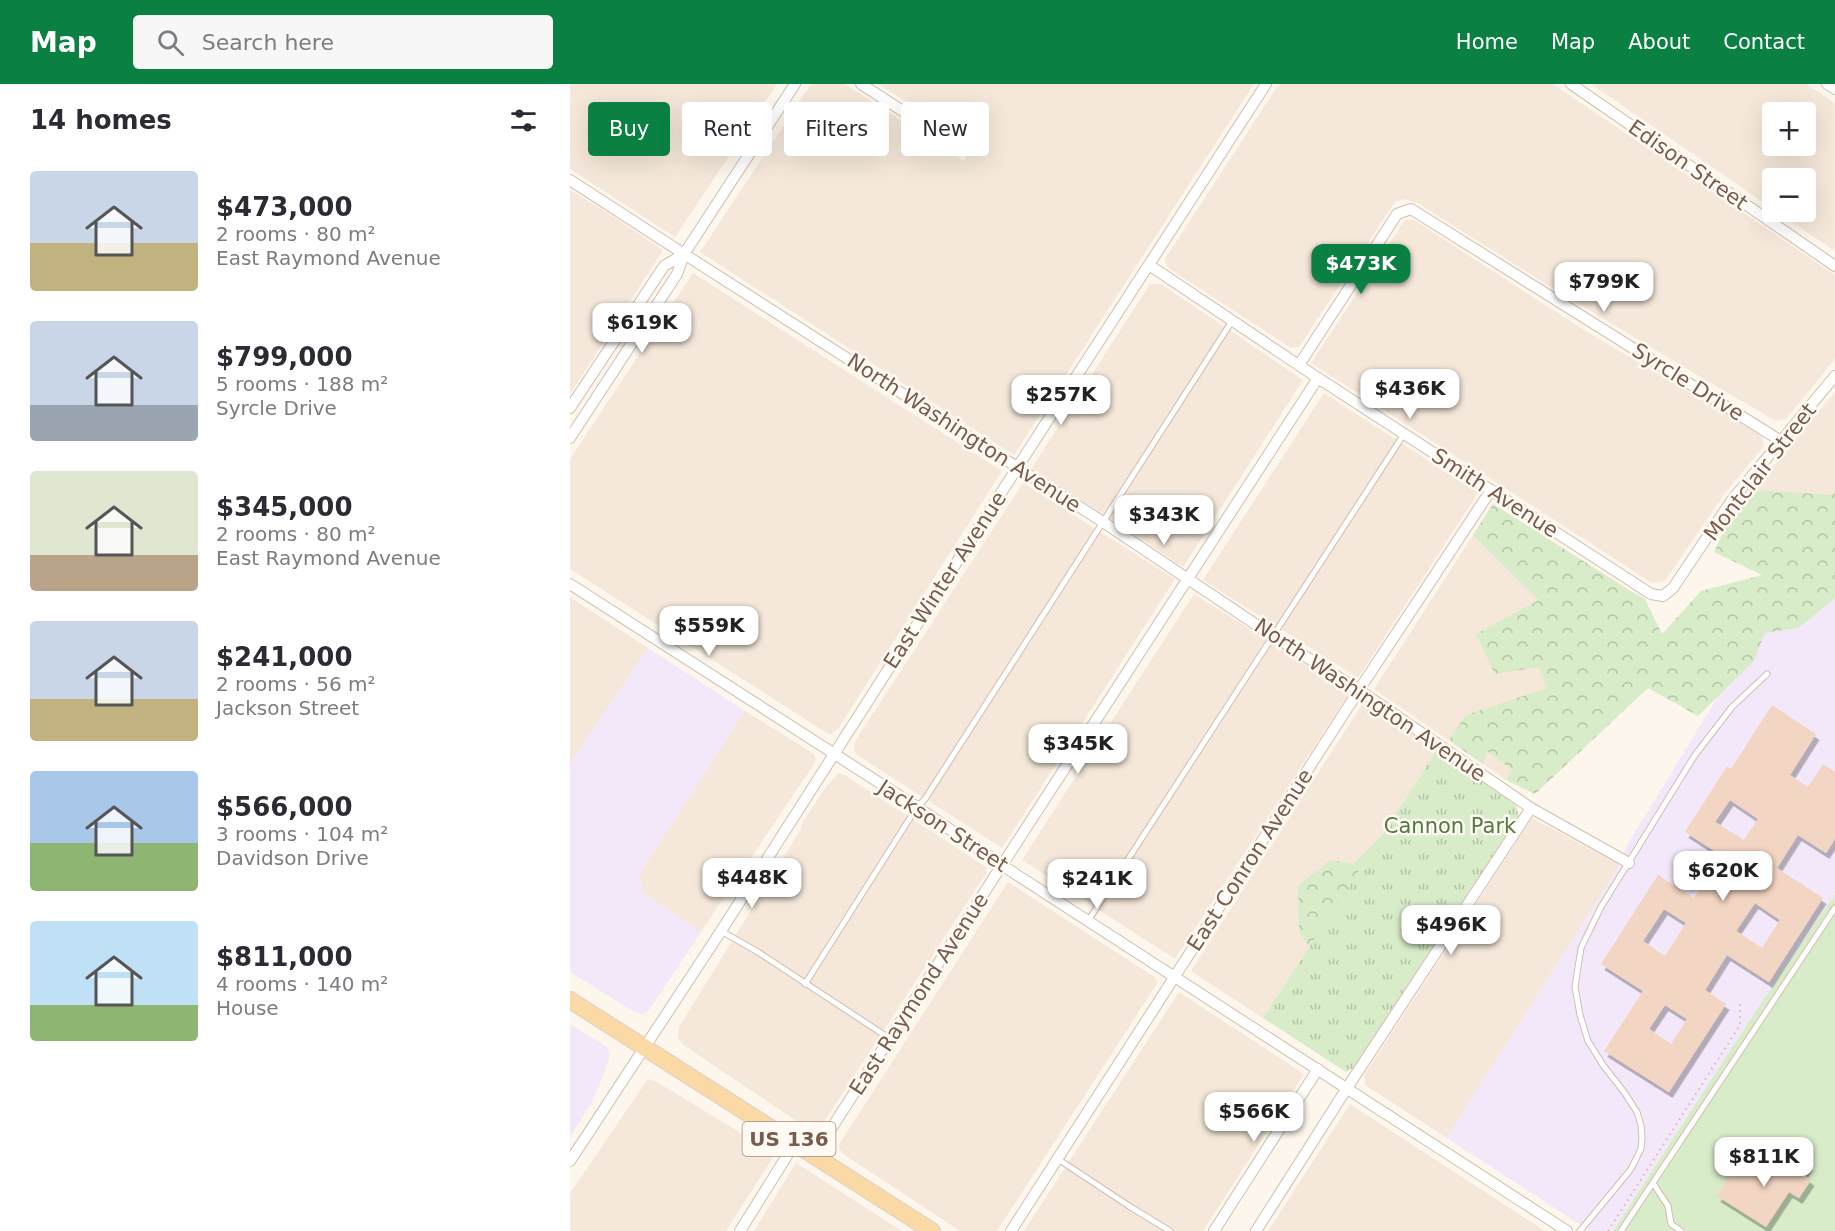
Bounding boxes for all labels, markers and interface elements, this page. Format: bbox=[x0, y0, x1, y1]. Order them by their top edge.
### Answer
search box bbox=[133, 15, 553, 69]
text: Map bbox=[30, 26, 97, 59]
icon: search bbox=[154, 26, 187, 59]
text: Search here bbox=[202, 30, 334, 55]
text: Home bbox=[1456, 30, 1518, 54]
text: Map bbox=[1551, 30, 1595, 54]
text: About bbox=[1628, 30, 1690, 54]
text: Contact bbox=[1723, 30, 1805, 54]
chip: Buy bbox=[588, 102, 670, 156]
chip: Rent bbox=[682, 102, 772, 156]
chip: Filters bbox=[784, 102, 889, 156]
chip: New bbox=[901, 102, 989, 156]
map controls bbox=[1762, 102, 1816, 222]
button: + bbox=[1762, 102, 1816, 156]
icon: filters bbox=[507, 104, 540, 137]
text: 14 homes bbox=[30, 105, 172, 135]
street label: Edison Street bbox=[1624, 115, 1752, 215]
button: − bbox=[1762, 168, 1816, 222]
text: $473,000 bbox=[216, 192, 353, 222]
icon: home bbox=[78, 195, 150, 267]
text: 2 rooms · 80 m² bbox=[216, 222, 376, 246]
pin: $473K bbox=[1319, 244, 1403, 295]
text: East Raymond Avenue bbox=[216, 246, 441, 270]
text: $473K bbox=[1325, 251, 1397, 275]
pin: $799K bbox=[1562, 262, 1646, 313]
text: $799K bbox=[1568, 269, 1640, 293]
pin: $619K bbox=[600, 303, 684, 354]
text: $619K bbox=[606, 310, 678, 334]
street label: Syrcle Drive bbox=[1628, 338, 1748, 426]
text: $799,000 bbox=[216, 342, 353, 372]
icon: home bbox=[78, 345, 150, 417]
street label: North Washington Avenue bbox=[843, 348, 1085, 518]
pin: $436K bbox=[1368, 369, 1452, 420]
text: 5 rooms · 188 m² bbox=[216, 372, 388, 396]
pin: $257K bbox=[1019, 375, 1103, 426]
text: $436K bbox=[1374, 376, 1446, 400]
text: $257K bbox=[1025, 382, 1097, 406]
text: Syrcle Drive bbox=[216, 396, 337, 420]
street label: Montclair Street bbox=[1699, 399, 1821, 545]
street label: Smith Avenue bbox=[1427, 443, 1563, 543]
street label: East Winter Avenue bbox=[879, 487, 1011, 673]
text: $345,000 bbox=[216, 492, 353, 522]
icon: home bbox=[78, 495, 150, 567]
pin: $343K bbox=[1122, 495, 1206, 546]
text: $343K bbox=[1128, 502, 1200, 526]
text: 2 rooms · 80 m² bbox=[216, 522, 376, 546]
text: East Raymond Avenue bbox=[216, 546, 441, 570]
pin: $559K bbox=[667, 606, 751, 657]
text: $559K bbox=[673, 613, 745, 637]
street label: North Washington Avenue bbox=[1250, 614, 1490, 786]
text: $241,000 bbox=[216, 642, 353, 672]
icon: home bbox=[78, 645, 150, 717]
text: 2 rooms · 56 m² bbox=[216, 672, 376, 696]
text: Jackson Street bbox=[216, 696, 359, 720]
pin: $345K bbox=[1036, 724, 1120, 775]
text: $345K bbox=[1042, 731, 1114, 755]
street label: East Conron Avenue bbox=[1182, 765, 1318, 955]
street label: Jackson Street bbox=[872, 774, 1013, 877]
text: $566,000 bbox=[216, 792, 353, 822]
icon: home bbox=[78, 795, 150, 867]
park label: Cannon Park bbox=[1384, 814, 1517, 838]
text: 3 rooms · 104 m² bbox=[216, 822, 388, 846]
text: Davidson Drive bbox=[216, 846, 369, 870]
pin: $620K bbox=[1681, 851, 1765, 902]
pin: $448K bbox=[710, 858, 794, 909]
text: $620K bbox=[1687, 858, 1759, 882]
pin: $241K bbox=[1055, 859, 1139, 910]
text: $448K bbox=[716, 865, 788, 889]
text: $241K bbox=[1061, 866, 1133, 890]
street label: East Raymond Avenue bbox=[845, 888, 993, 1100]
pin: $496K bbox=[1409, 905, 1493, 956]
text: $496K bbox=[1415, 912, 1487, 936]
text: $811,000 bbox=[216, 942, 353, 972]
icon: home bbox=[78, 945, 150, 1017]
text: 4 rooms · 140 m² bbox=[216, 972, 388, 996]
text: House bbox=[216, 996, 279, 1020]
pin: $566K bbox=[1212, 1092, 1296, 1143]
text: $566K bbox=[1218, 1099, 1290, 1123]
road number: US 136 bbox=[742, 1122, 836, 1156]
pin: $811K bbox=[1722, 1137, 1806, 1188]
text: $811K bbox=[1728, 1144, 1800, 1168]

